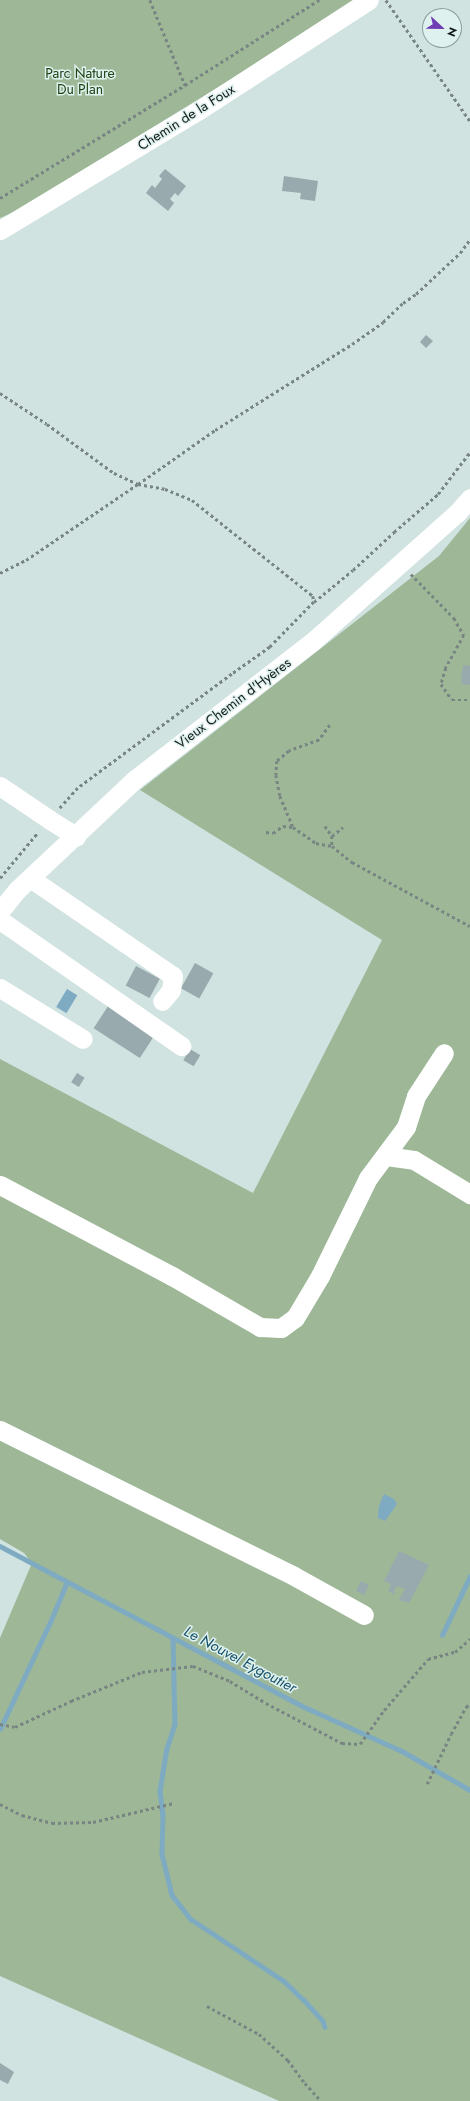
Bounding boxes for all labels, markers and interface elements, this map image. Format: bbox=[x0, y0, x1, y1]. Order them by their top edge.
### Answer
north arrow bbox=[422, 8, 462, 48]
text: N bbox=[443, 25, 461, 39]
park label: Parc Nature Du Plan bbox=[45, 65, 115, 98]
street label: Chemin de la Foux bbox=[134, 80, 238, 154]
street label: Vieux Chemin d'Hyères bbox=[172, 654, 294, 752]
water label: Le Nouvel Eygoutier bbox=[181, 1623, 299, 1697]

